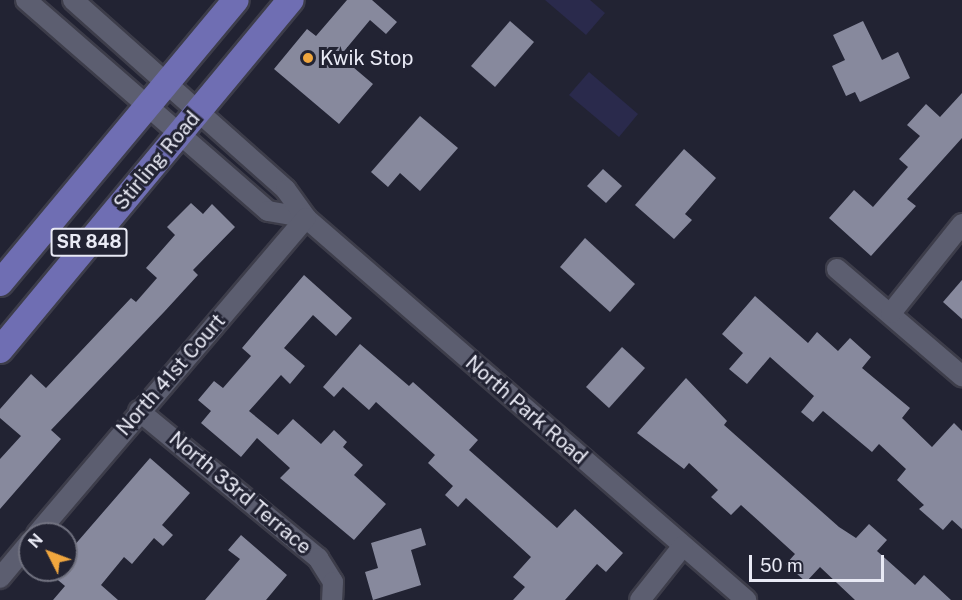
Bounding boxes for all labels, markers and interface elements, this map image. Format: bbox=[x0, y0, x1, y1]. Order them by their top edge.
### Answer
place label: Kwik Stop bbox=[320, 46, 413, 70]
marker: Kwik Stop bbox=[301, 51, 315, 65]
street label: Stirling Road bbox=[109, 107, 205, 215]
road number: SR 848 bbox=[50, 227, 128, 257]
street label: North 41st Court bbox=[112, 309, 230, 441]
street label: North Park Road bbox=[460, 351, 592, 469]
street label: North 33rd Terrace bbox=[164, 427, 316, 559]
north arrow bbox=[18, 522, 78, 582]
text: N bbox=[24, 530, 47, 552]
scale bar bbox=[752, 543, 887, 581]
text: 50 m bbox=[760, 555, 803, 576]

